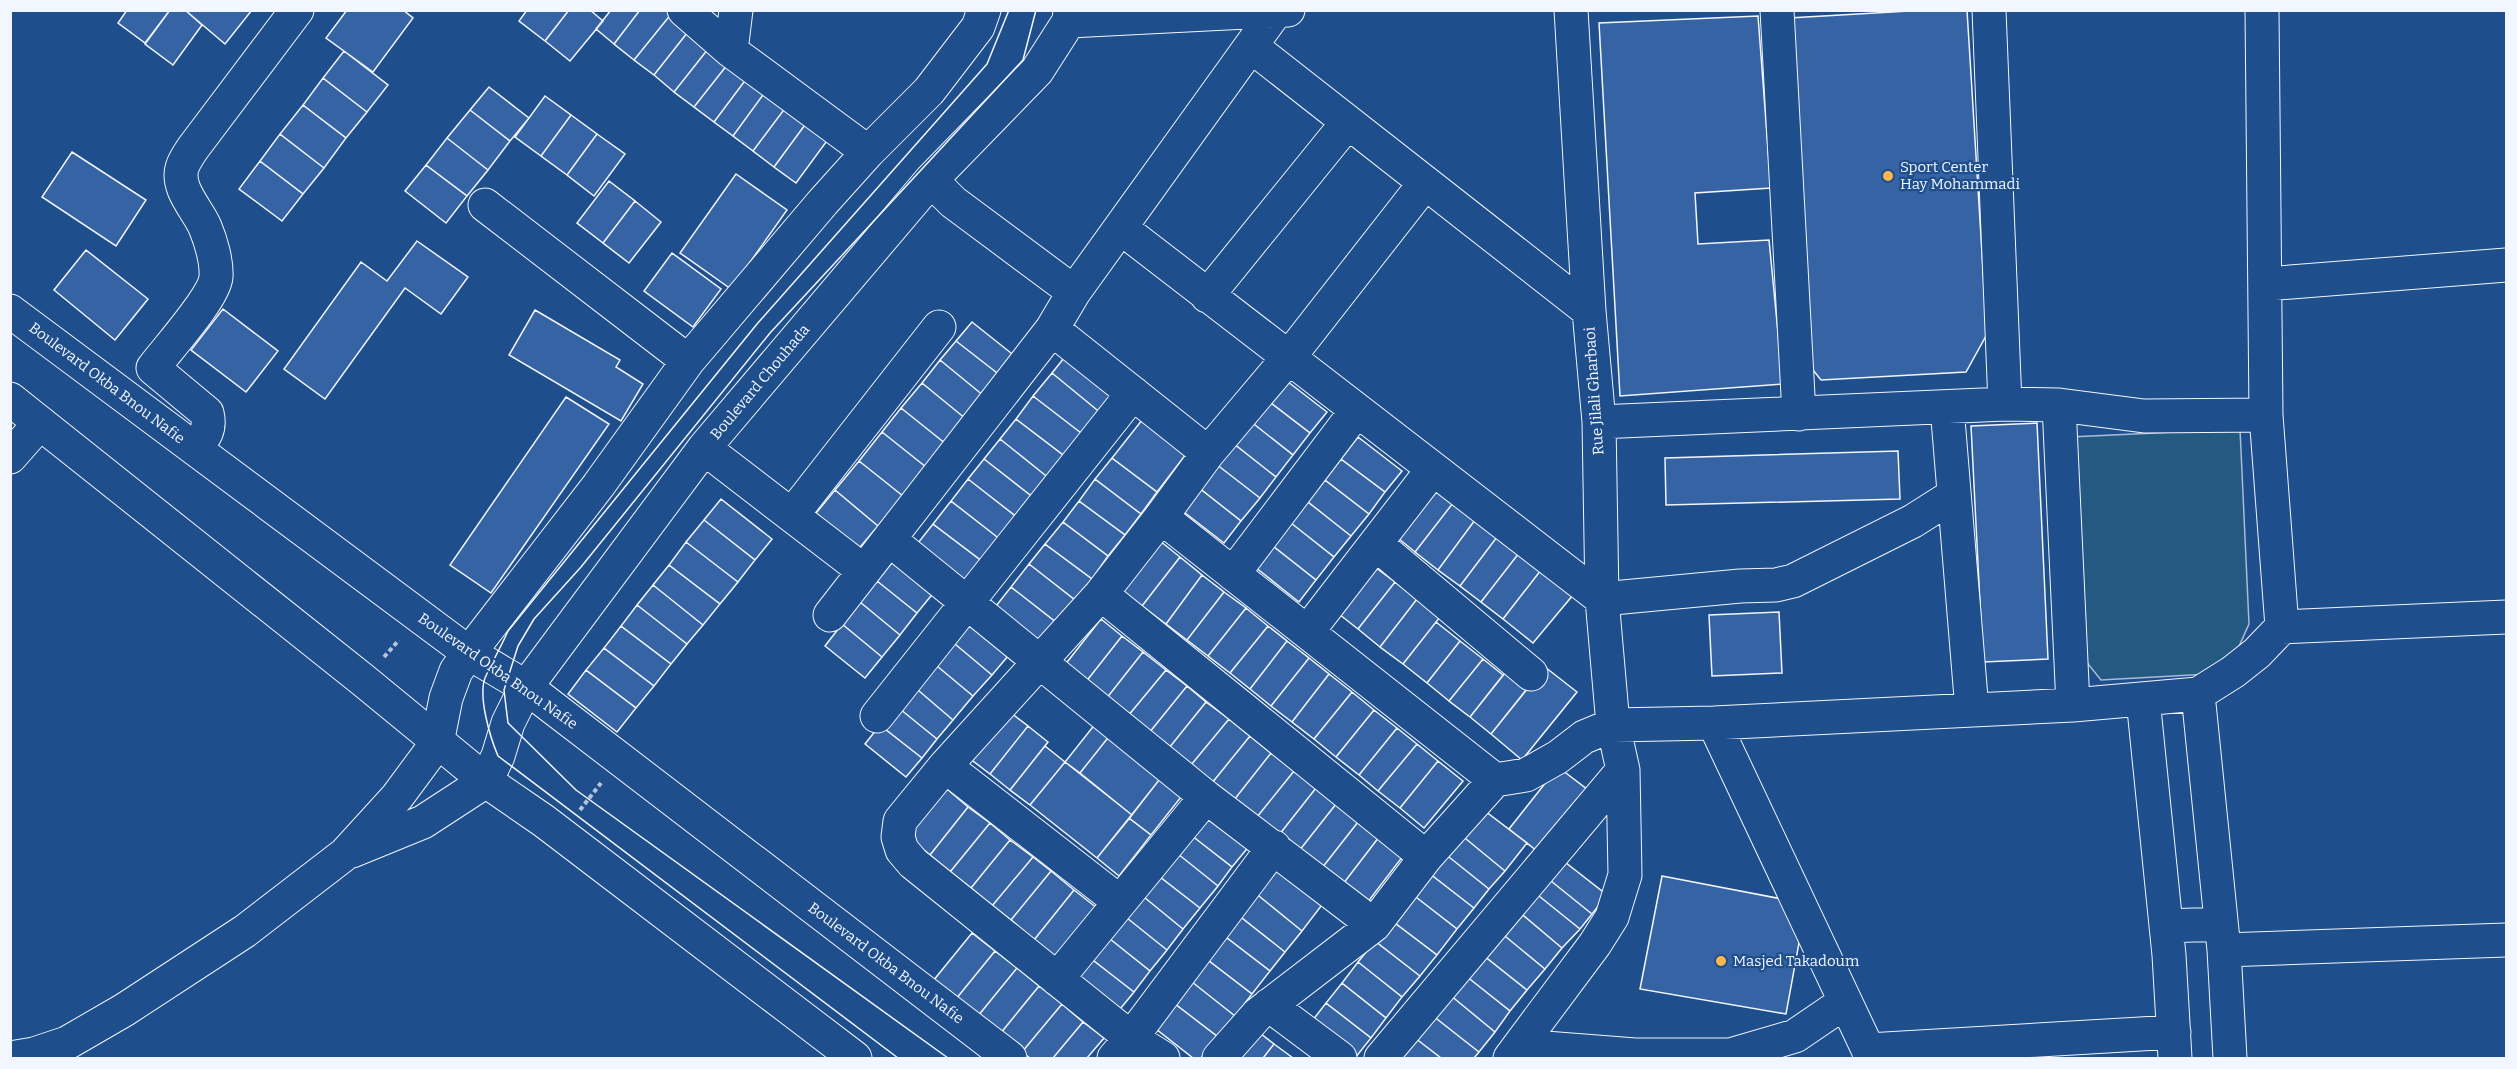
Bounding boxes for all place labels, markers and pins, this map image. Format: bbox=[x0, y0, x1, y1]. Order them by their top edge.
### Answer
place label: Sport Center Hay Mohammadi bbox=[1900, 158, 2020, 193]
marker: Sport Center Hay Mohammadi bbox=[1881, 169, 1895, 183]
place label: Masjed Takadoum bbox=[1733, 952, 1860, 970]
marker: Masjed Takadoum bbox=[1714, 954, 1728, 968]

